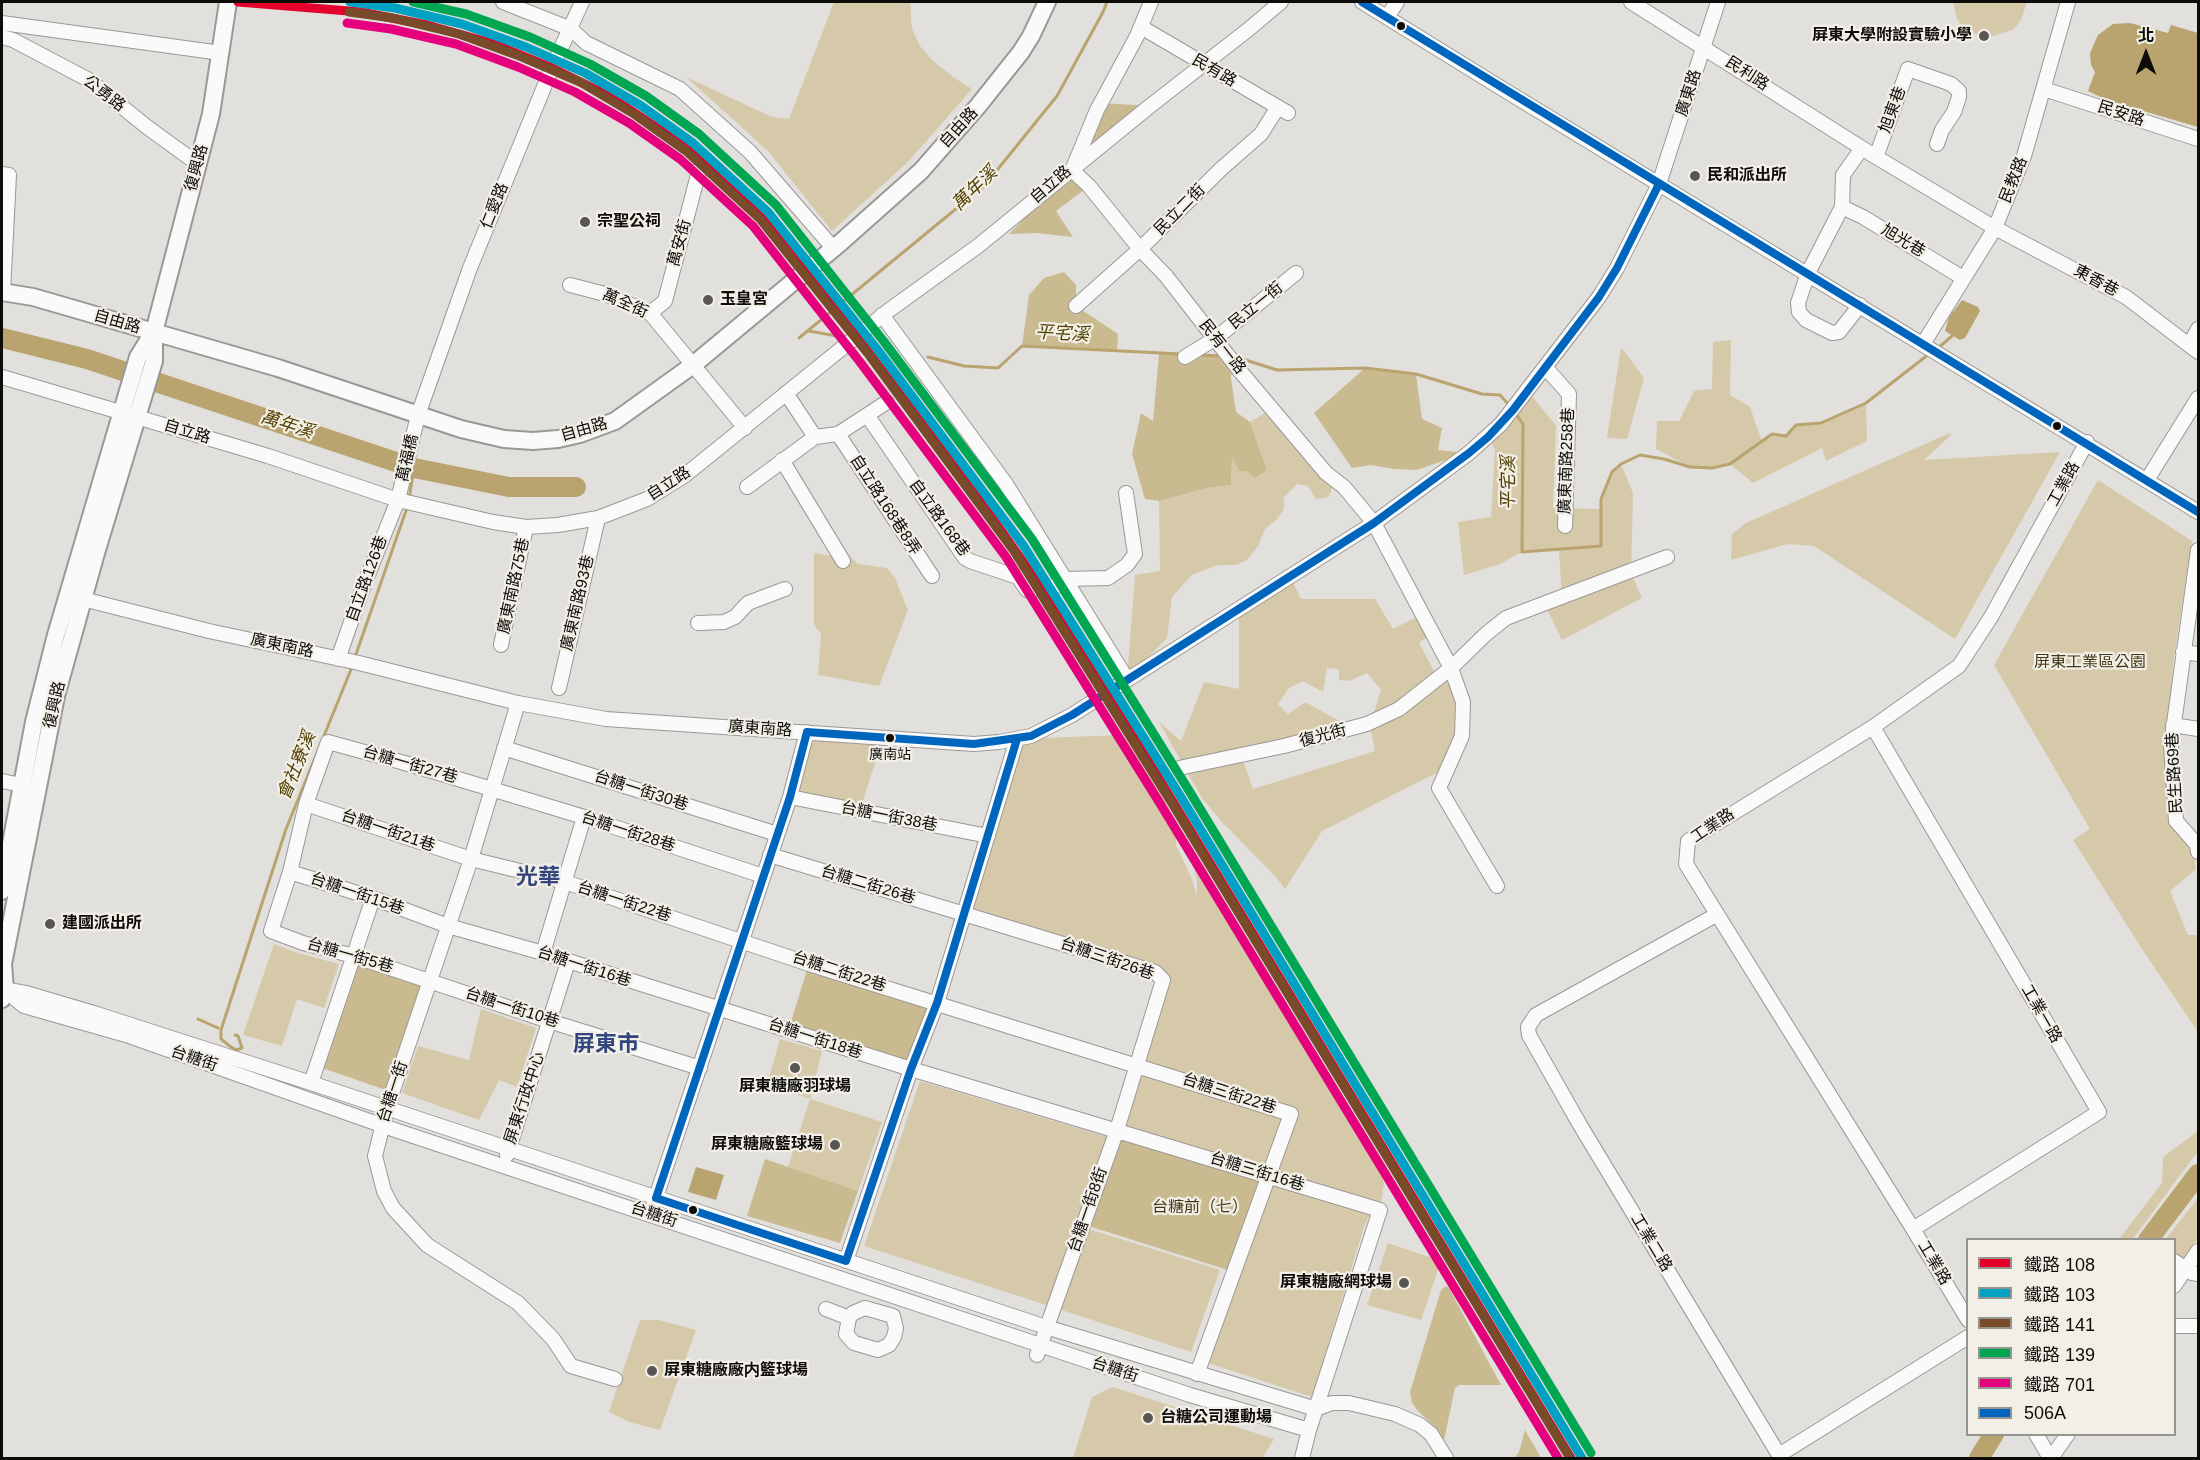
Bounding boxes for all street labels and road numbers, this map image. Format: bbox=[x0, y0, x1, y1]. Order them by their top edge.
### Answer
street label: 民有路 bbox=[1188, 51, 1240, 91]
street label: 民利路 bbox=[1722, 53, 1772, 95]
street label: 廣東路 bbox=[1672, 67, 1706, 119]
street label: 公勇路 bbox=[79, 72, 129, 116]
street label: 旭東巷 bbox=[1876, 84, 1910, 136]
street label: 民安路 bbox=[2095, 97, 2147, 131]
street label: 自由路 bbox=[936, 104, 982, 152]
street label: 復興路 bbox=[182, 142, 212, 194]
street label: 民教路 bbox=[1996, 154, 2032, 206]
street label: 自立路 bbox=[1027, 162, 1075, 208]
street label: 仁愛路 bbox=[477, 180, 513, 232]
street label: 民立二街 bbox=[1151, 181, 1209, 239]
street label: 萬安街 bbox=[665, 217, 695, 269]
street label: 旭光巷 bbox=[1877, 220, 1929, 262]
street label: 東香巷 bbox=[2070, 261, 2122, 301]
street label: 民立一街 bbox=[1225, 278, 1287, 334]
street label: 萬全街 bbox=[599, 285, 651, 323]
street label: 自由路 bbox=[91, 306, 143, 338]
street label: 民有一路 bbox=[1195, 316, 1249, 378]
street label: 廣東南路258巷 bbox=[1556, 407, 1578, 515]
street label: 自由路 bbox=[558, 414, 610, 446]
street label: 自立路 bbox=[161, 416, 213, 448]
street label: 萬福橋 bbox=[393, 432, 423, 484]
street label: 自立路168巷8弄 bbox=[845, 451, 925, 559]
street label: 工業路 bbox=[2044, 458, 2084, 510]
street label: 自立路 bbox=[644, 463, 694, 505]
street label: 自立路168巷 bbox=[905, 476, 973, 560]
street label: 自立路126巷 bbox=[342, 533, 392, 625]
street label: 廣東南路75巷 bbox=[494, 536, 534, 636]
street label: 廣東南路93巷 bbox=[558, 553, 598, 653]
street label: 廣東南路 bbox=[249, 630, 315, 662]
street label: 復興路 bbox=[40, 679, 70, 731]
street label: 廣東南路 bbox=[727, 717, 793, 741]
street label: 復光街 bbox=[1297, 721, 1349, 751]
street label: 民生路69巷 bbox=[2163, 732, 2187, 814]
street label: 台糖一街27巷 bbox=[360, 742, 460, 788]
street label: 台糖一街30巷 bbox=[592, 767, 690, 815]
street label: 台糖一街38巷 bbox=[839, 798, 939, 836]
street label: 工業路 bbox=[1688, 805, 1738, 847]
street label: 台糖一街21巷 bbox=[339, 806, 437, 856]
street label: 台糖一街28巷 bbox=[579, 808, 677, 856]
street label: 台糖二街26巷 bbox=[818, 862, 918, 908]
street label: 台糖一街15巷 bbox=[308, 869, 406, 919]
street label: 台糖一街22巷 bbox=[575, 878, 673, 926]
street label: 台糖三街26巷 bbox=[1058, 934, 1156, 984]
street label: 台糖一街5巷 bbox=[305, 935, 395, 977]
street label: 台糖一街16巷 bbox=[535, 943, 633, 991]
street label: 台糖二街22巷 bbox=[790, 948, 888, 996]
street label: 工業一路 bbox=[2017, 981, 2065, 1047]
street label: 台糖一街10巷 bbox=[463, 984, 561, 1032]
street label: 台糖一街18巷 bbox=[766, 1015, 864, 1063]
street label: 台糖街 bbox=[168, 1042, 220, 1076]
street label: 屏東行政中心 bbox=[501, 1049, 549, 1147]
street label: 台糖一街 bbox=[374, 1059, 412, 1125]
street label: 台糖三街22巷 bbox=[1180, 1070, 1278, 1118]
street label: 台糖三街16巷 bbox=[1207, 1149, 1307, 1195]
street label: 台糖一街8街 bbox=[1064, 1165, 1112, 1255]
street label: 台糖街 bbox=[628, 1198, 680, 1232]
street label: 工業二路 bbox=[1626, 1211, 1676, 1275]
street label: 工業路 bbox=[1913, 1237, 1955, 1289]
street label: 台糖街 bbox=[1089, 1353, 1141, 1387]

